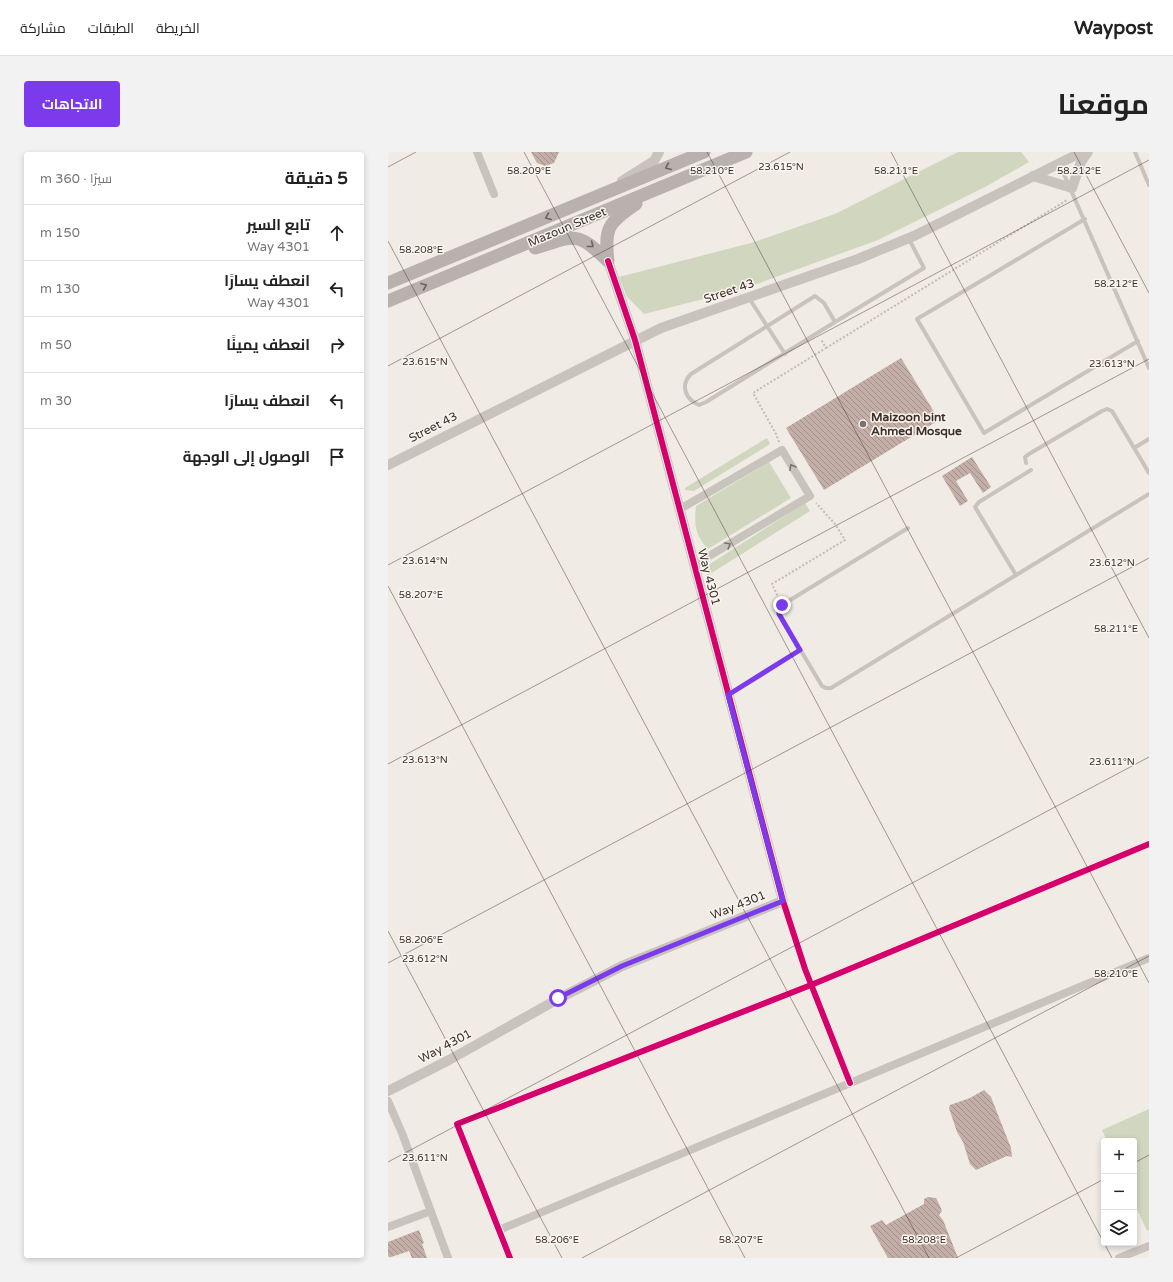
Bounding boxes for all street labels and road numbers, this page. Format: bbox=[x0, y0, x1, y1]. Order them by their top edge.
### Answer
street label: Mazoun Street bbox=[526, 204, 609, 250]
street label: Street 43 bbox=[702, 276, 756, 306]
street label: Street 43 bbox=[406, 409, 460, 445]
street label: Way 4301 bbox=[695, 547, 723, 607]
street label: Way 4301 bbox=[708, 888, 768, 922]
street label: Way 4301 bbox=[416, 1026, 474, 1066]

